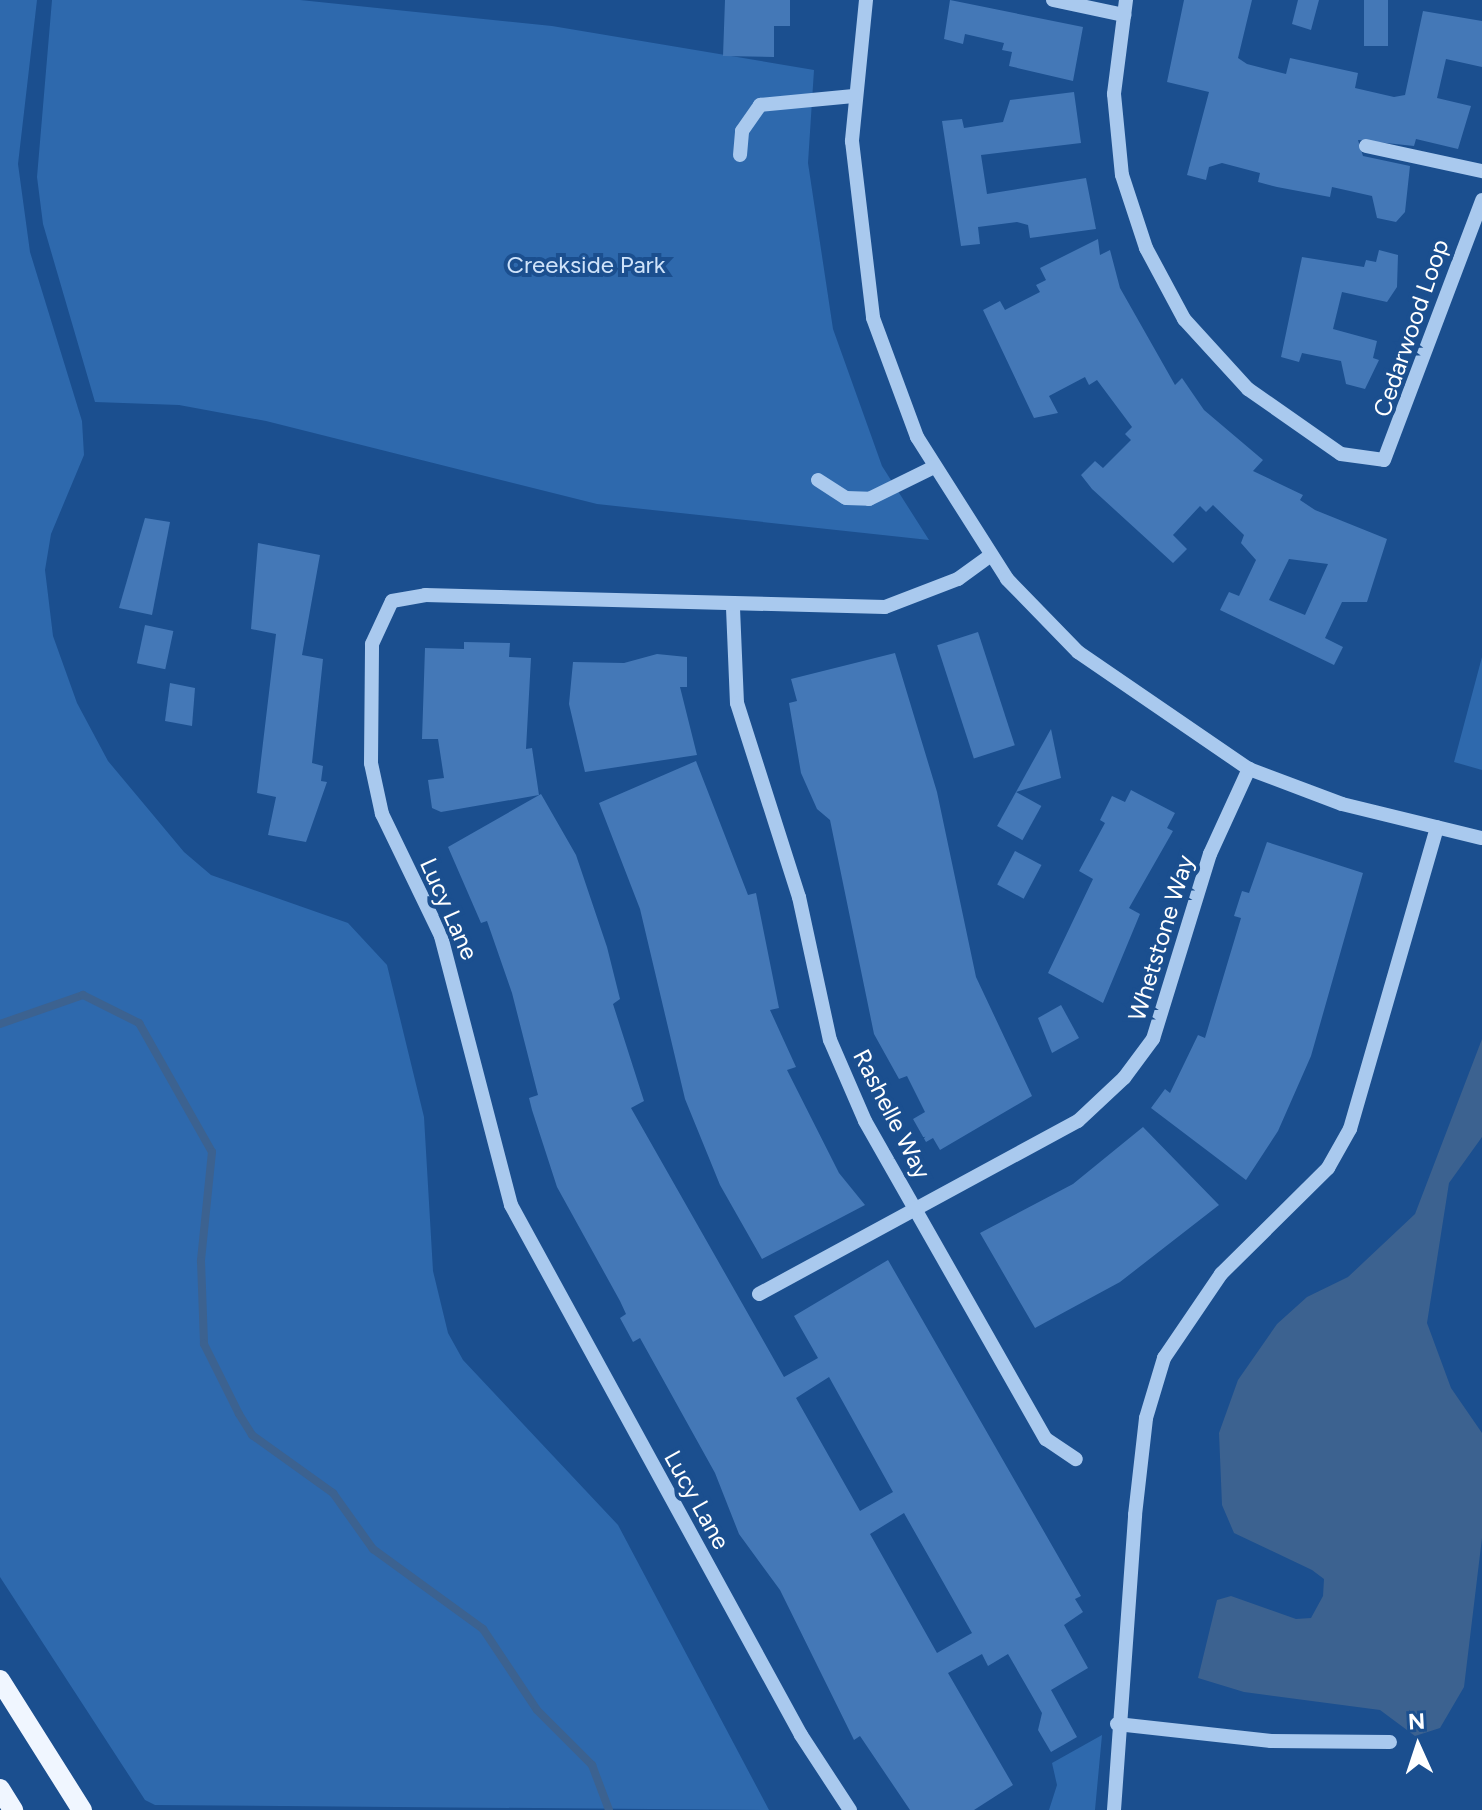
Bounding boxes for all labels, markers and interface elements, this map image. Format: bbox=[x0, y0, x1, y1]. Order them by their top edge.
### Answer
street label: Cedarwood Loop bbox=[1367, 236, 1455, 420]
park label: Creekside Park bbox=[507, 251, 665, 279]
street label: Whetstone Way bbox=[1122, 852, 1200, 1024]
street label: Lucy Lane bbox=[414, 854, 484, 964]
street label: Rashelle Way bbox=[847, 1045, 937, 1183]
street label: Lucy Lane bbox=[658, 1446, 736, 1554]
north arrow bbox=[1378, 1706, 1458, 1786]
text: N bbox=[1408, 1708, 1426, 1735]

